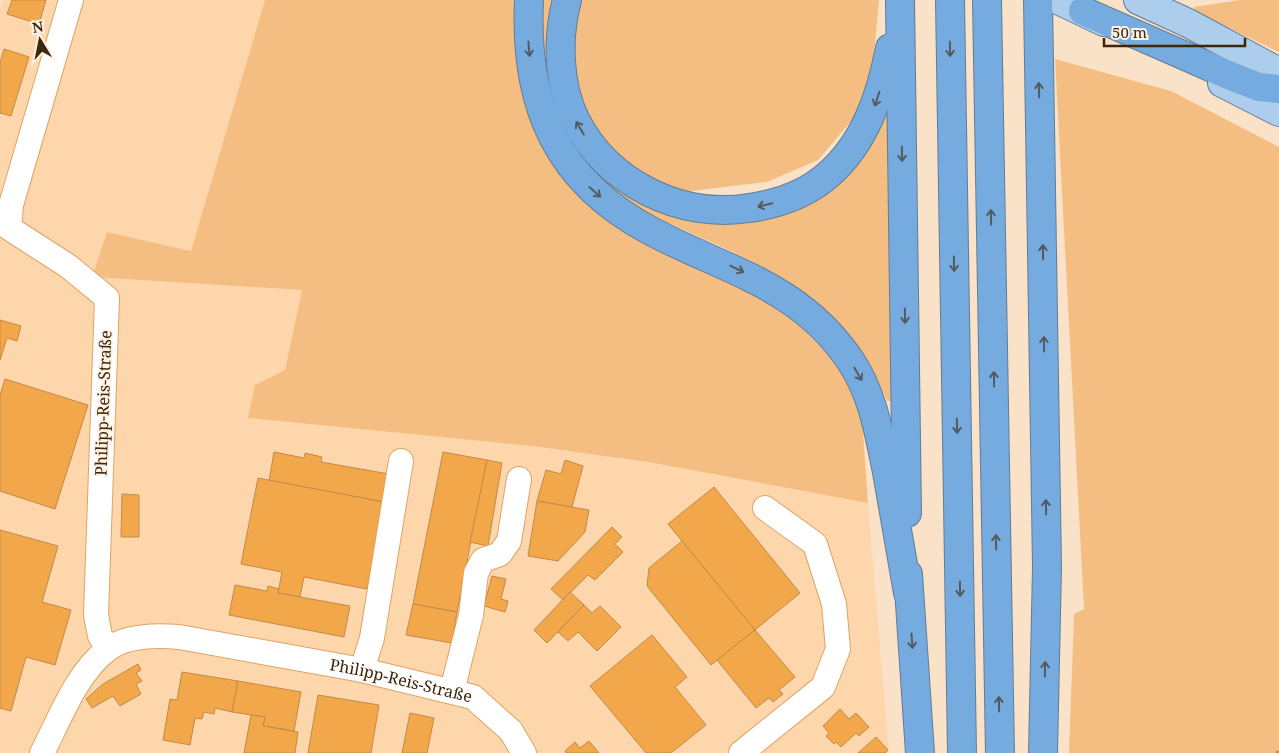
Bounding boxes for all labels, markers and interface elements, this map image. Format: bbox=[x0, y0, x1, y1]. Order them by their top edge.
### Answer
north arrow bbox=[15, 15, 65, 65]
scale bar bbox=[1104, 15, 1245, 47]
text: N bbox=[31, 16, 45, 37]
text: 50 m bbox=[1112, 22, 1147, 42]
one-way arrow bbox=[524, 40, 533, 56]
one-way arrow bbox=[946, 40, 955, 56]
one-way arrow bbox=[1035, 82, 1044, 98]
one-way arrow bbox=[872, 90, 882, 106]
one-way arrow bbox=[575, 121, 585, 135]
one-way arrow bbox=[897, 145, 907, 161]
one-way arrow bbox=[589, 186, 602, 198]
one-way arrow bbox=[758, 201, 774, 210]
one-way arrow bbox=[986, 209, 996, 226]
one-way arrow bbox=[1038, 245, 1047, 261]
one-way arrow bbox=[949, 255, 959, 271]
one-way arrow bbox=[729, 265, 744, 275]
one-way arrow bbox=[900, 308, 909, 324]
street label: Philipp-Reis-Straße bbox=[89, 330, 117, 476]
one-way arrow bbox=[1039, 337, 1049, 353]
one-way arrow bbox=[854, 366, 864, 380]
one-way arrow bbox=[989, 372, 998, 388]
one-way arrow bbox=[952, 418, 962, 434]
one-way arrow bbox=[1041, 499, 1051, 516]
one-way arrow bbox=[992, 534, 1001, 550]
one-way arrow bbox=[955, 580, 964, 596]
one-way arrow bbox=[907, 633, 916, 649]
street label: Philipp-Reis-Straße bbox=[328, 653, 474, 707]
one-way arrow bbox=[1040, 662, 1050, 678]
one-way arrow bbox=[994, 697, 1004, 713]

